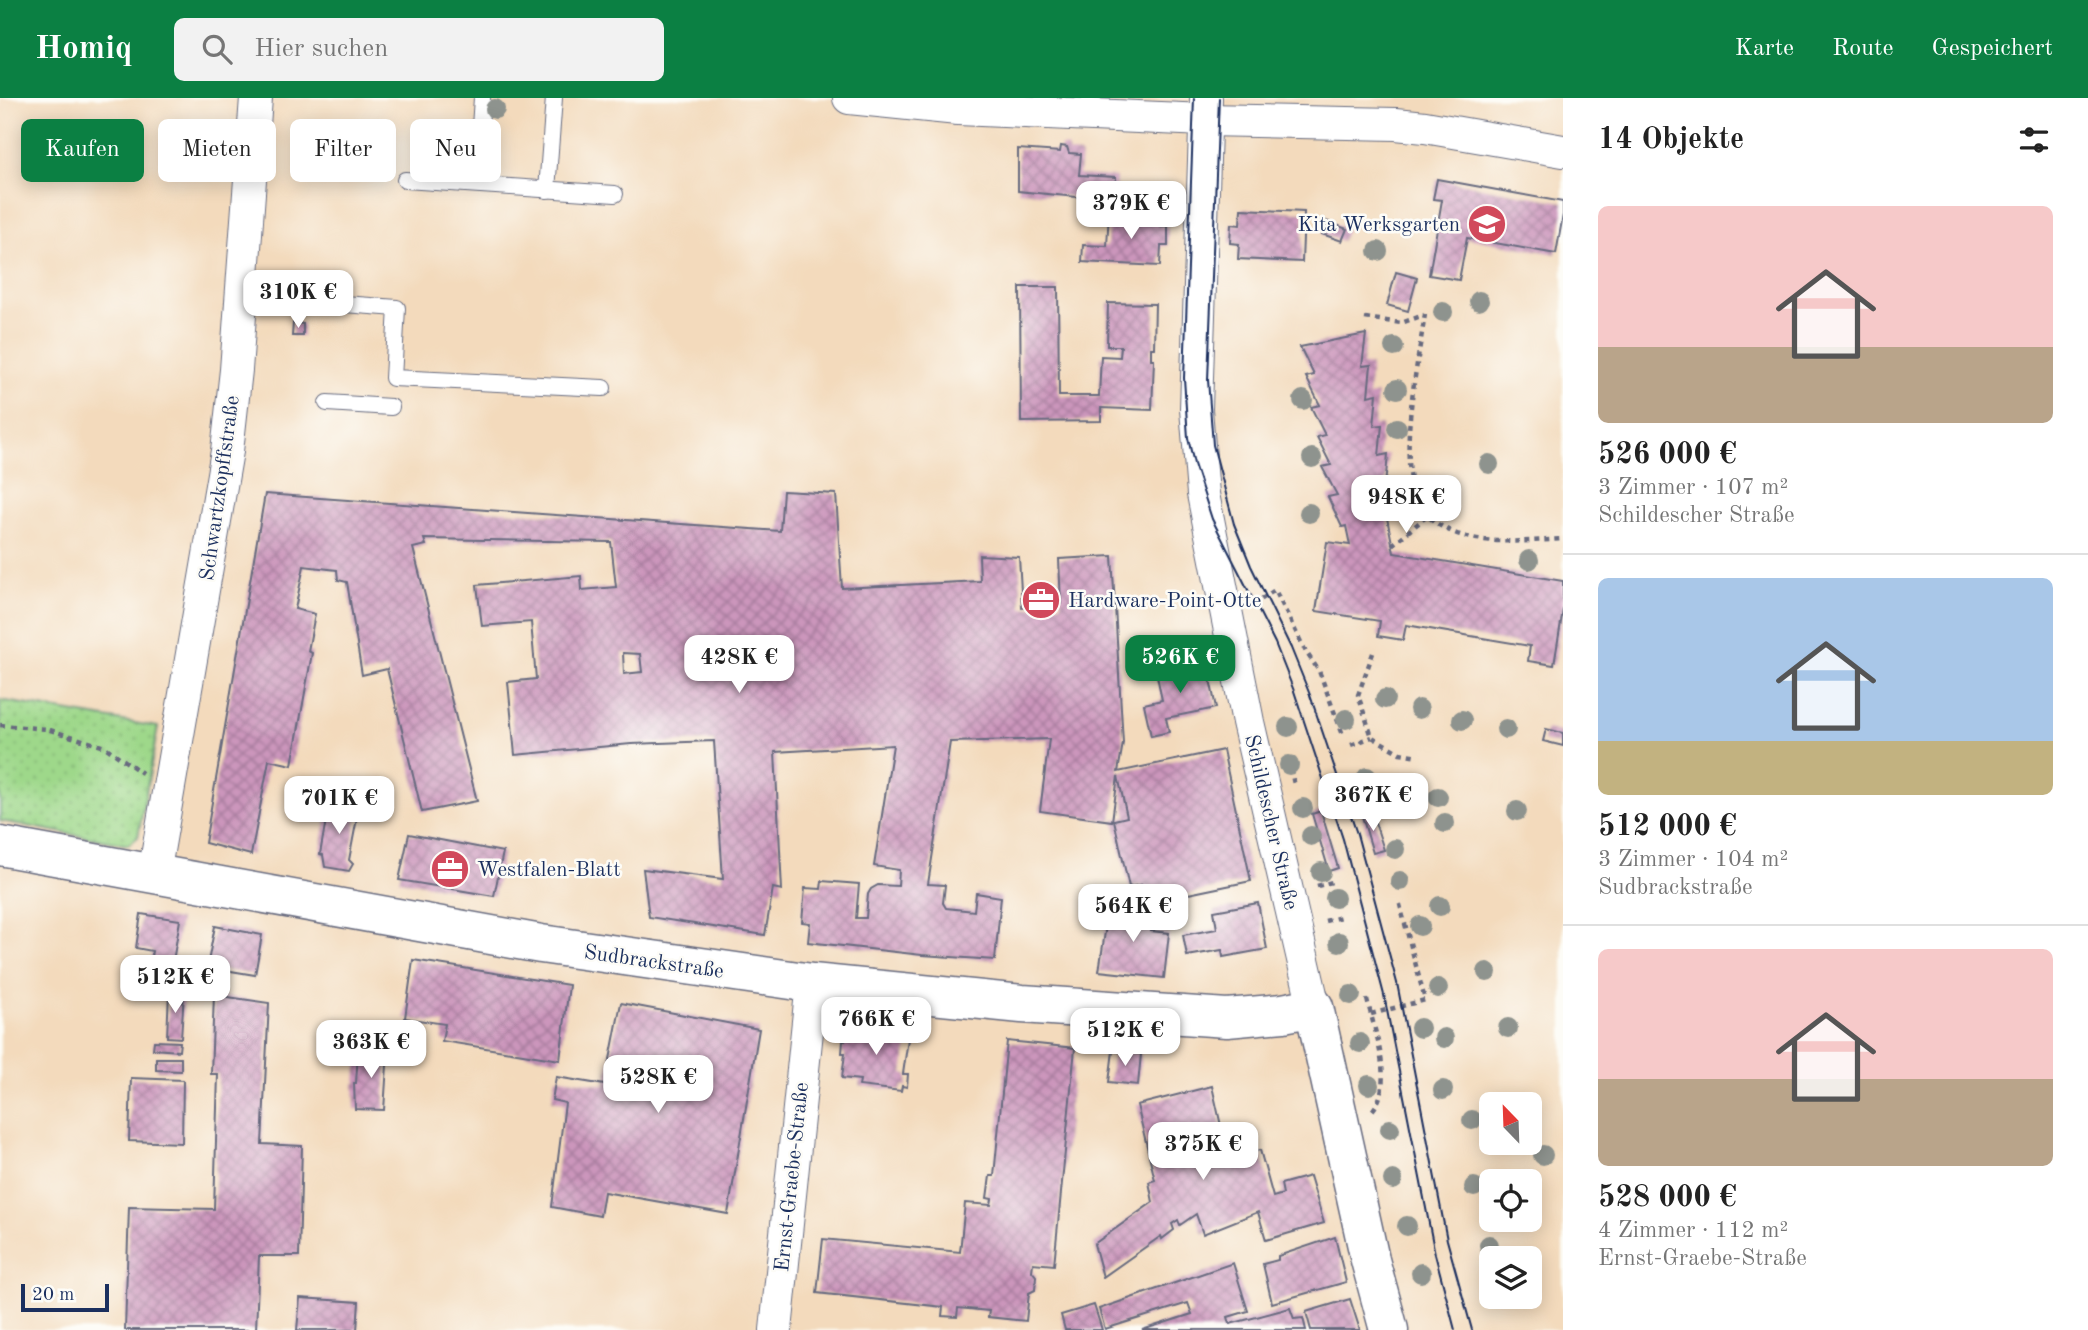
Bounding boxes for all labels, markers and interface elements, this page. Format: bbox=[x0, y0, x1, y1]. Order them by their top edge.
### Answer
search box bbox=[174, 18, 664, 81]
icon: search bbox=[198, 30, 236, 68]
text: Homiq bbox=[35, 33, 132, 66]
text: Hier suchen bbox=[254, 36, 388, 62]
text: Karte bbox=[1735, 37, 1794, 61]
text: Route bbox=[1832, 37, 1894, 61]
text: Gespeichert bbox=[1932, 37, 2053, 61]
chip: Kaufen bbox=[21, 119, 144, 182]
chip: Mieten bbox=[158, 119, 276, 182]
chip: Filter bbox=[290, 119, 396, 182]
chip: Neu bbox=[410, 119, 501, 182]
icon: filters bbox=[2015, 121, 2053, 159]
text: 14 Objekte bbox=[1598, 125, 1744, 155]
pin: 379K € bbox=[1074, 181, 1188, 241]
text: 379K € bbox=[1092, 192, 1170, 215]
school or university icon: Kita Werksgarten bbox=[1466, 203, 1508, 245]
place label: Kita Werksgarten bbox=[1297, 215, 1460, 236]
icon: home bbox=[1763, 251, 1889, 377]
pin: 310K € bbox=[241, 271, 355, 330]
text: 310K € bbox=[259, 281, 337, 304]
street label: Schwartzkopffstraße bbox=[197, 394, 244, 582]
text: 526 000 € bbox=[1598, 440, 1737, 470]
pin: 948K € bbox=[1349, 476, 1463, 535]
text: 3 Zimmer · 107 m² bbox=[1598, 476, 1788, 499]
text: 948K € bbox=[1367, 486, 1445, 509]
text: Schildescher Straße bbox=[1598, 504, 1795, 527]
office icon: Hardware-Point-Otte bbox=[1020, 579, 1062, 621]
place label: Hardware-Point-Otte bbox=[1068, 591, 1261, 612]
icon: home bbox=[1763, 623, 1889, 749]
pin: 428K € bbox=[682, 636, 796, 695]
pin: 526K € bbox=[1123, 636, 1237, 695]
text: 428K € bbox=[700, 646, 778, 669]
text: 526K € bbox=[1141, 646, 1219, 669]
street label: Schildescher Straße bbox=[1240, 733, 1301, 912]
pin: 367K € bbox=[1316, 774, 1430, 833]
pin: 701K € bbox=[282, 776, 396, 836]
text: 367K € bbox=[1334, 784, 1412, 807]
text: 701K € bbox=[300, 787, 378, 810]
text: 512 000 € bbox=[1598, 812, 1737, 842]
office icon: Westfalen-Blatt bbox=[429, 848, 471, 890]
text: 3 Zimmer · 104 m² bbox=[1598, 848, 1788, 871]
place label: Westfalen-Blatt bbox=[477, 860, 621, 881]
text: Sudbrackstraße bbox=[1598, 876, 1753, 899]
pin: 564K € bbox=[1076, 884, 1190, 944]
text: 564K € bbox=[1094, 895, 1172, 918]
street label: Sudbrackstraße bbox=[582, 942, 725, 983]
pin: 512K € bbox=[118, 956, 232, 1015]
text: 512K € bbox=[136, 966, 214, 989]
icon: home bbox=[1763, 994, 1889, 1120]
pin: 766K € bbox=[819, 998, 933, 1057]
text: 766K € bbox=[837, 1008, 915, 1031]
pin: 512K € bbox=[1068, 1009, 1182, 1068]
text: 512K € bbox=[1086, 1019, 1164, 1042]
pin: 363K € bbox=[314, 1020, 428, 1080]
text: 363K € bbox=[332, 1031, 410, 1054]
pin: 528K € bbox=[601, 1056, 715, 1115]
text: 528K € bbox=[619, 1066, 697, 1089]
street label: Ernst-Graebe-Straße bbox=[772, 1081, 813, 1273]
north arrow bbox=[1479, 1092, 1542, 1155]
map controls bbox=[1479, 1092, 1542, 1309]
pin: 375K € bbox=[1146, 1122, 1260, 1182]
text: 375K € bbox=[1164, 1133, 1242, 1156]
button: locate bbox=[1479, 1169, 1542, 1232]
text: 528 000 € bbox=[1598, 1183, 1737, 1213]
text: 4 Zimmer · 112 m² bbox=[1598, 1219, 1788, 1242]
button: layers bbox=[1479, 1246, 1542, 1309]
text: Ernst-Graebe-Straße bbox=[1598, 1247, 1807, 1270]
scale bar bbox=[21, 1281, 108, 1313]
text: 20 m bbox=[32, 1286, 74, 1305]

